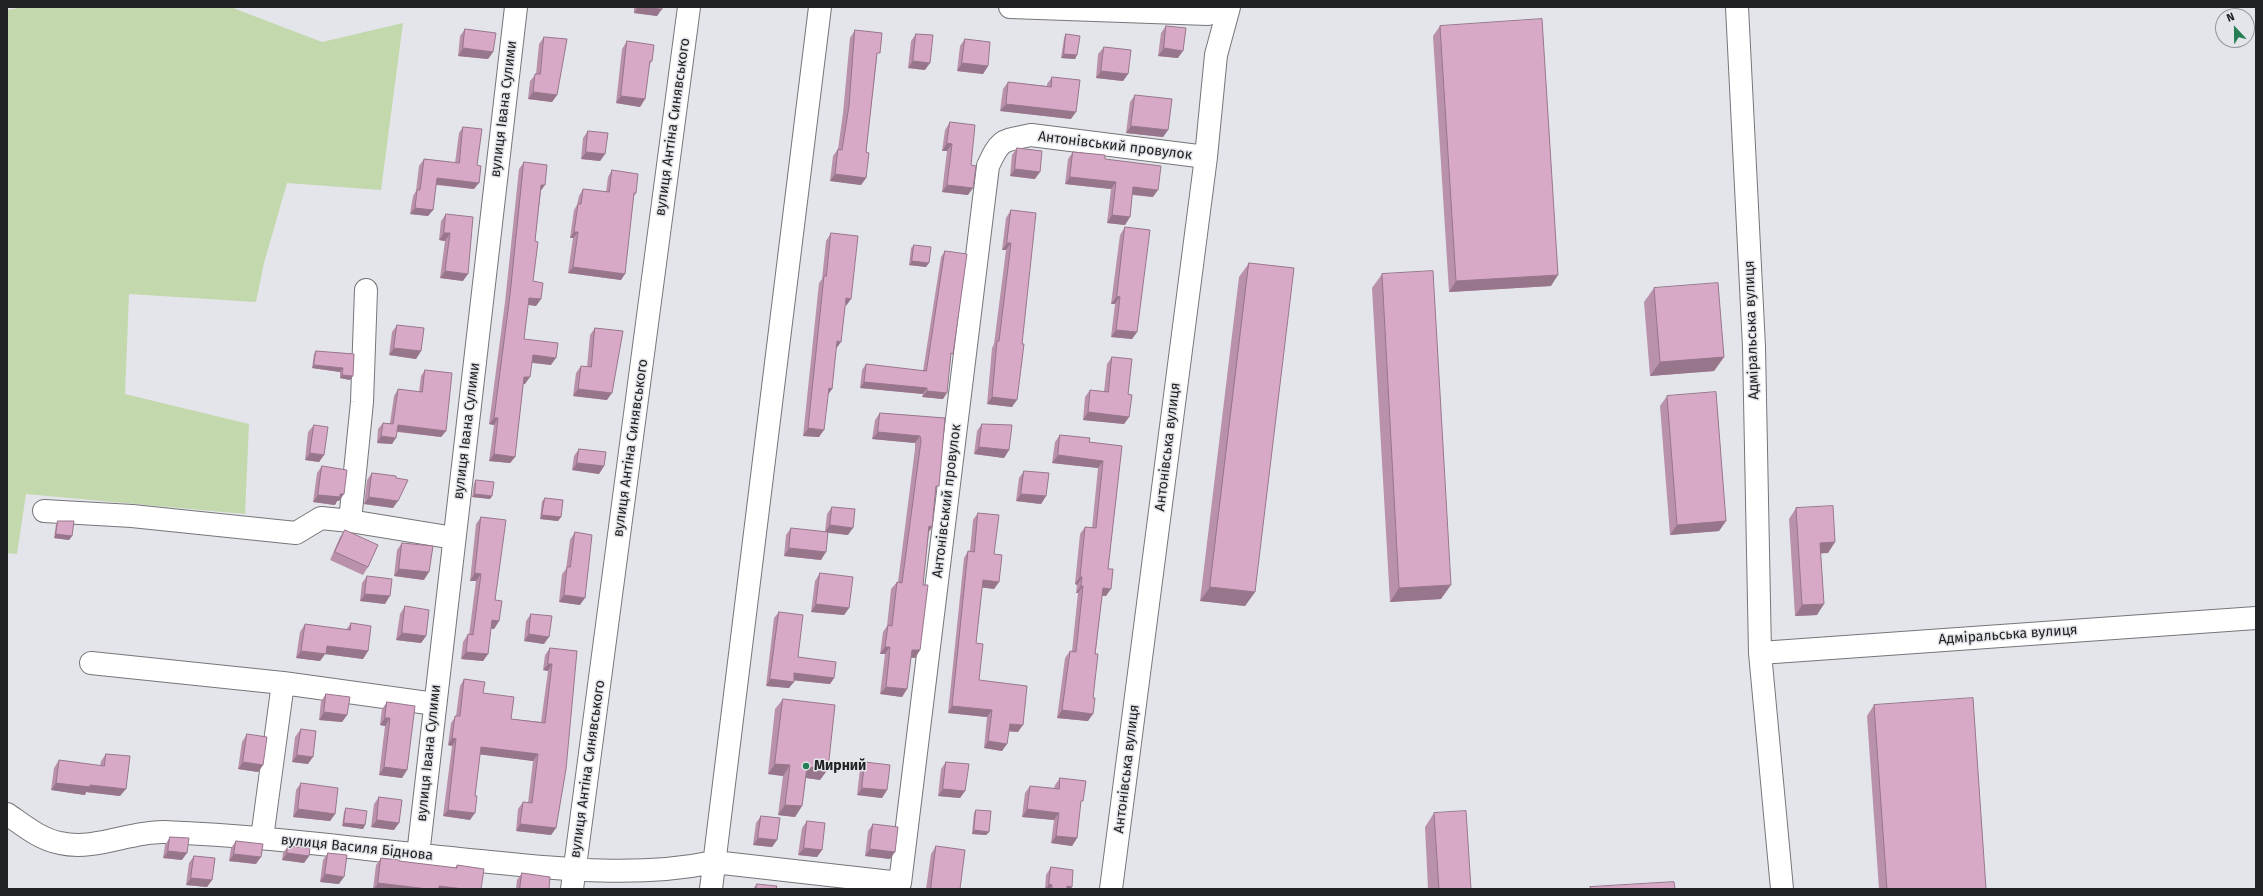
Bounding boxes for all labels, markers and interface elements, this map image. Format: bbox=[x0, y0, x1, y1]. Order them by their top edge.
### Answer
north arrow bbox=[2215, 8, 2255, 48]
text: N bbox=[2225, 10, 2237, 25]
street label: вулиця Антіна Синявського bbox=[652, 37, 694, 217]
street label: вулиця Івана Сулими bbox=[487, 40, 521, 178]
street label: Антонівський провулок bbox=[1037, 128, 1193, 164]
street label: Адміральська вулиця bbox=[1741, 260, 1763, 400]
street label: вулиця Антіна Синявського bbox=[610, 358, 652, 538]
street label: вулиця Івана Сулими bbox=[450, 362, 484, 500]
street label: Антонівська вулиця bbox=[1152, 382, 1184, 512]
street label: Антонівський провулок bbox=[929, 423, 965, 579]
street label: Адміральська вулиця bbox=[1938, 622, 2078, 648]
street label: вулиця Антіна Синявського bbox=[567, 679, 609, 859]
street label: вулиця Івана Сулими bbox=[413, 684, 445, 822]
street label: Антонівська вулиця bbox=[1111, 704, 1143, 834]
place label: Мирний bbox=[814, 758, 866, 774]
marker: Мирний bbox=[801, 761, 811, 771]
street label: вулиця Василя Біднова bbox=[280, 832, 434, 864]

